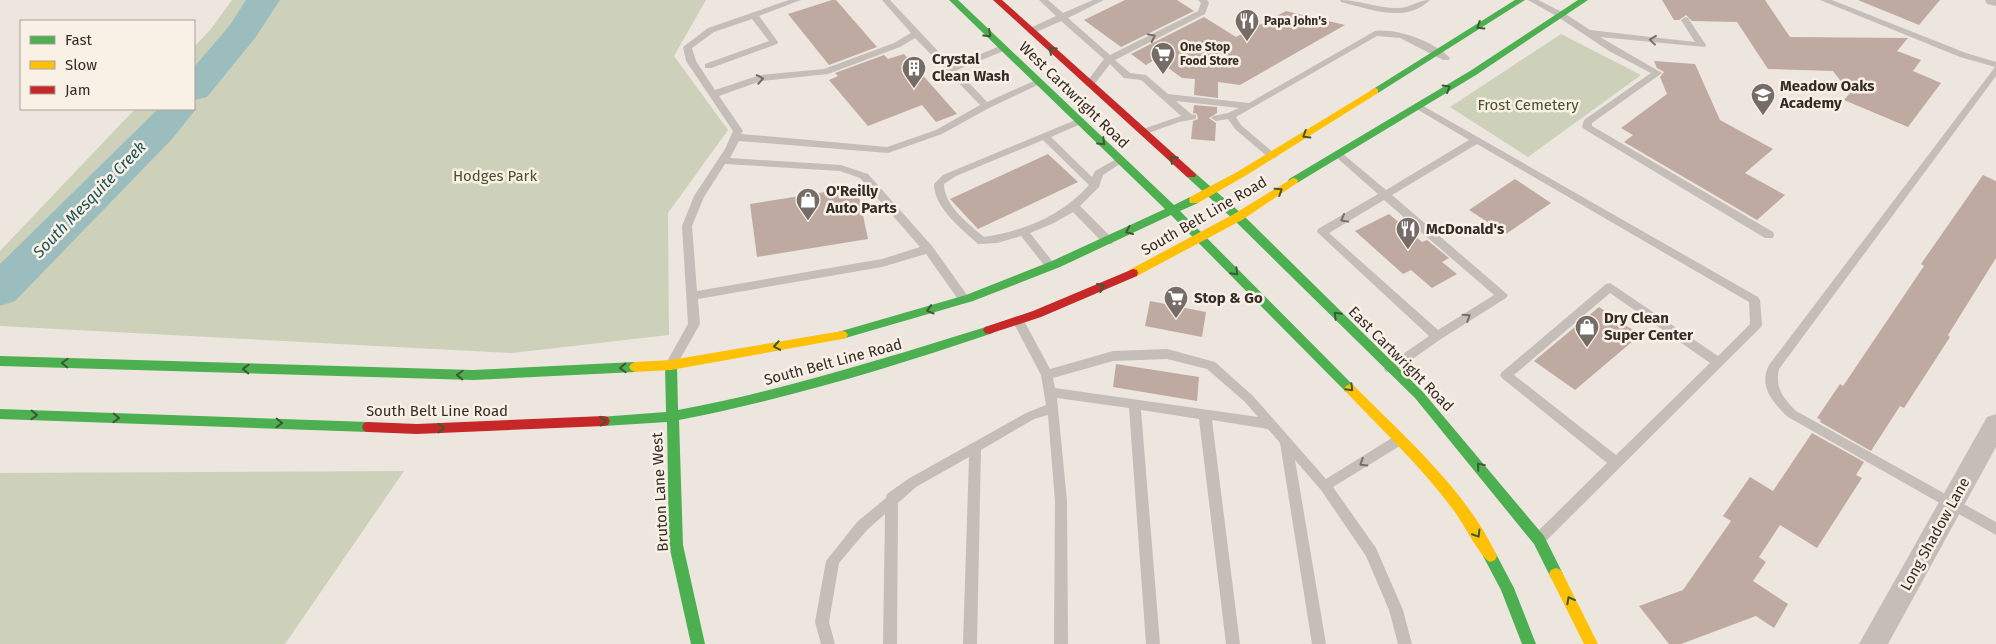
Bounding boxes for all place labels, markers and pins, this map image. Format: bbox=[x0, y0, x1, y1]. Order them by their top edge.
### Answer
restaurant icon: Papa John's bbox=[1234, 8, 1260, 42]
place label: Papa John's bbox=[1264, 14, 1327, 28]
place label: One Stop Food Store bbox=[1180, 40, 1239, 68]
supermarket icon: One Stop Food Store bbox=[1150, 41, 1176, 75]
place label: Crystal Clean Wash bbox=[932, 50, 1010, 85]
building icon: Crystal Clean Wash bbox=[901, 55, 927, 89]
place label: Meadow Oaks Academy bbox=[1779, 77, 1875, 112]
school or university icon: Meadow Oaks Academy bbox=[1750, 82, 1776, 116]
place label: O'Reilly Auto Parts bbox=[825, 182, 897, 217]
shop icon: O'Reilly Auto Parts bbox=[795, 187, 821, 221]
restaurant icon: McDonald's bbox=[1395, 216, 1421, 250]
place label: McDonald's bbox=[1426, 220, 1504, 238]
supermarket icon: Stop & Go bbox=[1163, 285, 1189, 319]
place label: Stop & Go bbox=[1194, 289, 1263, 307]
place label: Dry Clean Super Center bbox=[1604, 309, 1694, 344]
shop icon: Dry Clean Super Center bbox=[1574, 314, 1600, 348]

